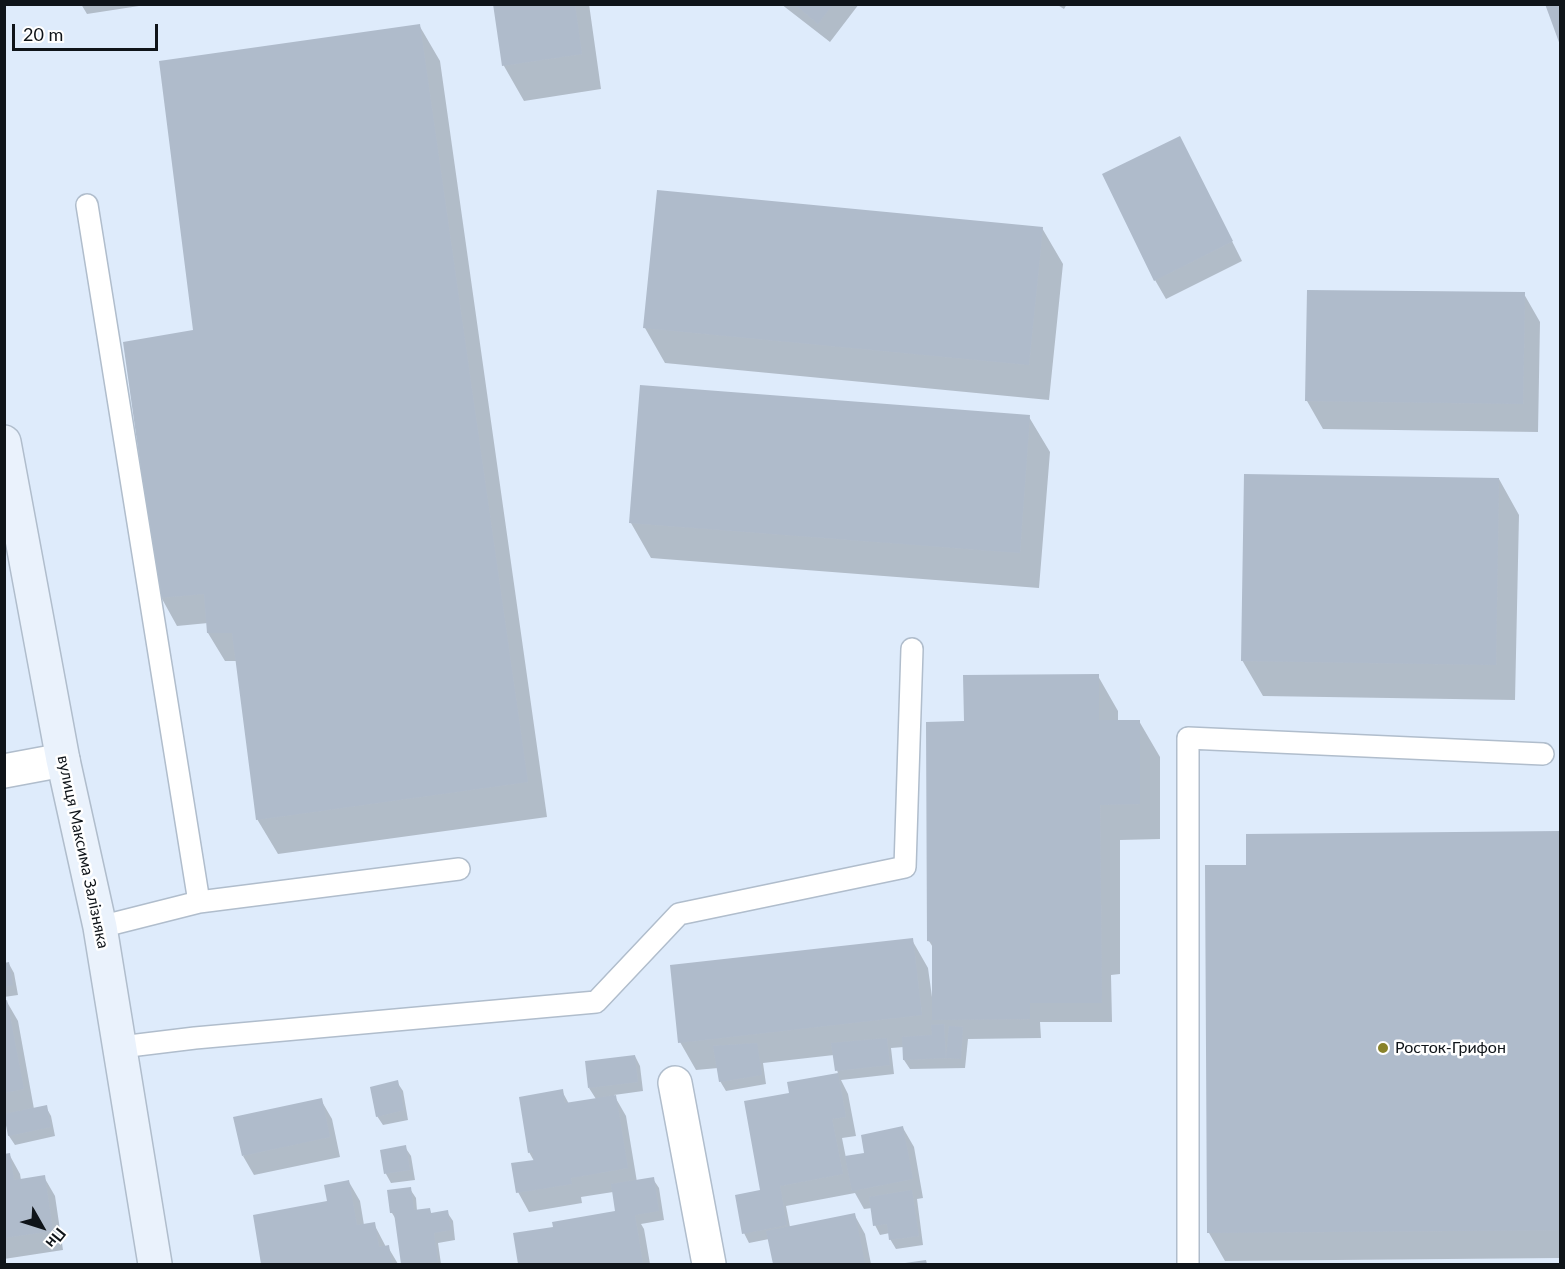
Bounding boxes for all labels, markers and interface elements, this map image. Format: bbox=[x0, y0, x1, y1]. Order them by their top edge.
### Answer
scale bar bbox=[15, 12, 160, 50]
text: 20 m bbox=[23, 23, 63, 45]
street label: вулиця Максима Залізняка bbox=[53, 754, 113, 950]
place label: Росток-Грифон bbox=[1395, 1038, 1506, 1058]
marker: Росток-Грифон bbox=[1376, 1041, 1390, 1055]
north arrow bbox=[12, 1197, 72, 1257]
text: Пн bbox=[42, 1225, 70, 1253]

